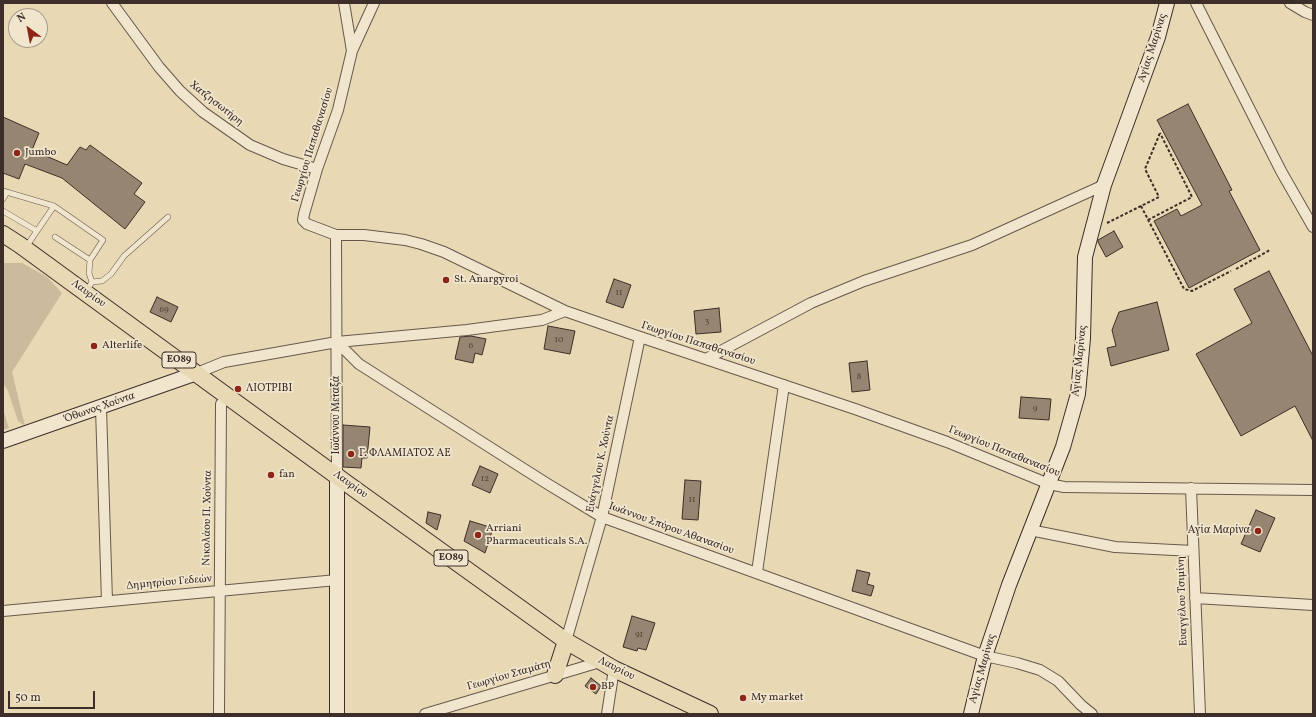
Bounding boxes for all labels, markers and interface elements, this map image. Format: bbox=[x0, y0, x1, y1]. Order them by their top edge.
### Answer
north arrow bbox=[8, 8, 48, 48]
text: N bbox=[15, 10, 29, 27]
street label: Αγίας Μαρίνας bbox=[1136, 12, 1170, 84]
street label: Χατζησωτήρη bbox=[186, 79, 246, 129]
street label: Γεωργίου Παπαθανασίου bbox=[289, 86, 337, 204]
place label: Jumbo bbox=[25, 146, 56, 160]
marker: Jumbo bbox=[12, 148, 22, 158]
place label: St. Anargyroi bbox=[454, 273, 518, 287]
marker: St. Anargyroi bbox=[441, 275, 451, 285]
street label: Λαυρίου bbox=[68, 277, 108, 311]
house number: 11 bbox=[616, 288, 622, 298]
house number: 69 bbox=[159, 305, 169, 315]
house number: 3 bbox=[705, 316, 709, 326]
street label: Γεωργίου Παπαθανασίου bbox=[639, 319, 757, 369]
street label: Αγίας Μαρίνας bbox=[1070, 325, 1090, 397]
house number: 10 bbox=[555, 335, 563, 345]
place label: Alterlife bbox=[102, 339, 142, 353]
marker: Alterlife bbox=[89, 341, 99, 351]
house number: 6 bbox=[469, 341, 473, 351]
road number: ΕΟ89 bbox=[162, 352, 196, 368]
house number: 8 bbox=[857, 372, 861, 382]
street label: Ιωάννου Μεταξά bbox=[330, 376, 344, 454]
place label: ΛΙΟΤΡΙΒΙ bbox=[246, 382, 292, 396]
marker: ΛΙΟΤΡΙΒΙ bbox=[233, 384, 243, 394]
street label: Όθωνος Χούντα bbox=[63, 390, 137, 426]
house number: 9 bbox=[1033, 404, 1037, 414]
street label: Ευάγγελου Κ. Χούντα bbox=[584, 414, 618, 514]
street label: Γεωργίου Παπαθανασίου bbox=[946, 424, 1062, 480]
place label: Γ. ΦΛΑΜΙΑΤΟΣ ΑΕ bbox=[359, 447, 451, 461]
marker: Γ. ΦΛΑΜΙΑΤΟΣ ΑΕ bbox=[346, 449, 356, 459]
place label: fan bbox=[279, 468, 295, 482]
street label: Λαυρίου bbox=[330, 468, 370, 502]
street label: Νικολάου Π. Χούντα bbox=[201, 470, 215, 566]
marker: fan bbox=[266, 470, 276, 480]
house number: 12 bbox=[481, 474, 489, 484]
house number: 11 bbox=[689, 495, 695, 505]
street label: Ιωάννου Σπύρου Αθανασίου bbox=[607, 500, 735, 558]
place label: Arriani Pharmaceuticals S.A. bbox=[486, 522, 587, 548]
place label: Αγία Μαρίνα bbox=[1188, 524, 1250, 538]
marker: Αγία Μαρίνα bbox=[1253, 526, 1263, 536]
marker: Arriani Pharmaceuticals S.A. bbox=[473, 530, 483, 540]
road number: ΕΟ89 bbox=[434, 550, 468, 566]
street label: Ευαγγέλου Τσιμίνη bbox=[1175, 556, 1191, 646]
street label: Δημητρίου Γεδεών bbox=[126, 573, 212, 593]
house number: 91 bbox=[635, 630, 643, 640]
street label: Αγίας Μαρίνας bbox=[967, 633, 999, 705]
street label: Λαυρίου bbox=[596, 654, 636, 684]
street label: Γεωργίου Σταμάτη bbox=[466, 658, 552, 694]
place label: BP bbox=[601, 680, 614, 694]
marker: BP bbox=[588, 682, 598, 692]
scale bar bbox=[10, 683, 97, 709]
text: 50 m bbox=[15, 690, 41, 706]
place label: My market bbox=[751, 691, 804, 705]
marker: My market bbox=[738, 693, 748, 703]

